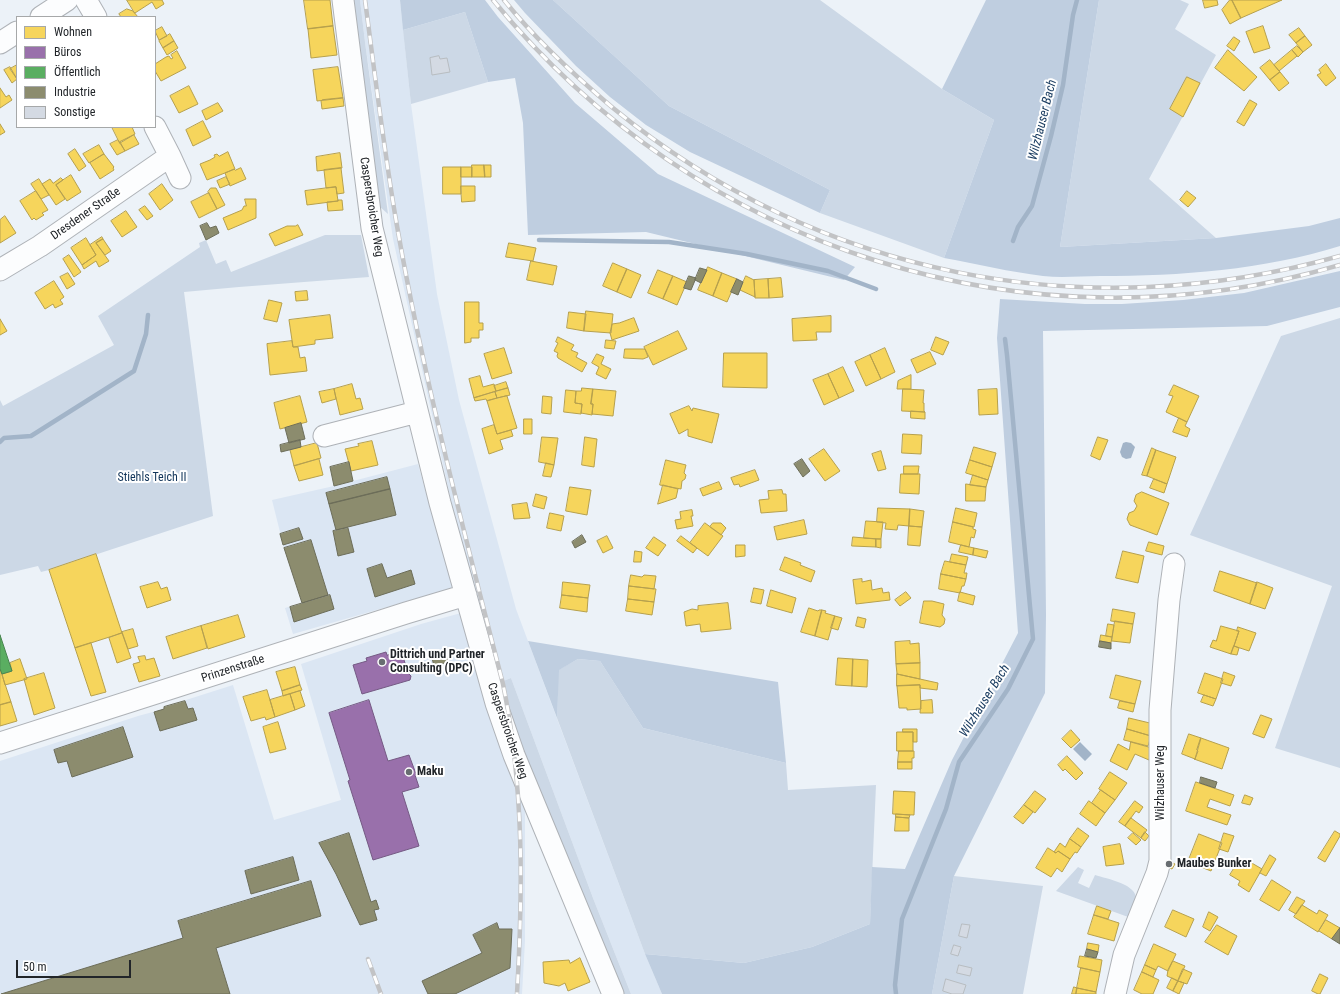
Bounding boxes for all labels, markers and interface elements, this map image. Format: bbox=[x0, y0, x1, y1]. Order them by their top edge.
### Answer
legend bbox=[16, 16, 156, 128]
text: Wohnen bbox=[54, 25, 92, 39]
text: Büros bbox=[54, 45, 81, 59]
text: Öffentlich bbox=[54, 65, 101, 79]
water label: Wilzhauser Bach bbox=[1025, 78, 1061, 162]
text: Industrie bbox=[54, 85, 96, 99]
text: Sonstige bbox=[54, 105, 95, 119]
street label: Caspersbroicher Weg bbox=[356, 156, 386, 258]
street label: Dresdener Straße bbox=[48, 185, 124, 243]
park label: Stiehls Teich II bbox=[117, 471, 187, 485]
place label: Dittrich und Partner Consulting (DPC) bbox=[390, 648, 485, 676]
street label: Prinzenstraße bbox=[200, 652, 266, 686]
marker: Dittrich und Partner Consulting (DPC) bbox=[377, 657, 387, 667]
water label: Wilzhauser Bach bbox=[957, 662, 1013, 740]
street label: Caspersbroicher Weg bbox=[484, 681, 530, 781]
street label: Wilzhauser Weg bbox=[1154, 745, 1168, 821]
place label: Maku bbox=[417, 765, 443, 779]
marker: Maku bbox=[404, 767, 414, 777]
place label: Maubes Bunker bbox=[1177, 857, 1251, 871]
marker: Maubes Bunker bbox=[1164, 859, 1174, 869]
scale bar bbox=[18, 952, 133, 978]
text: 50 m bbox=[23, 960, 47, 974]

